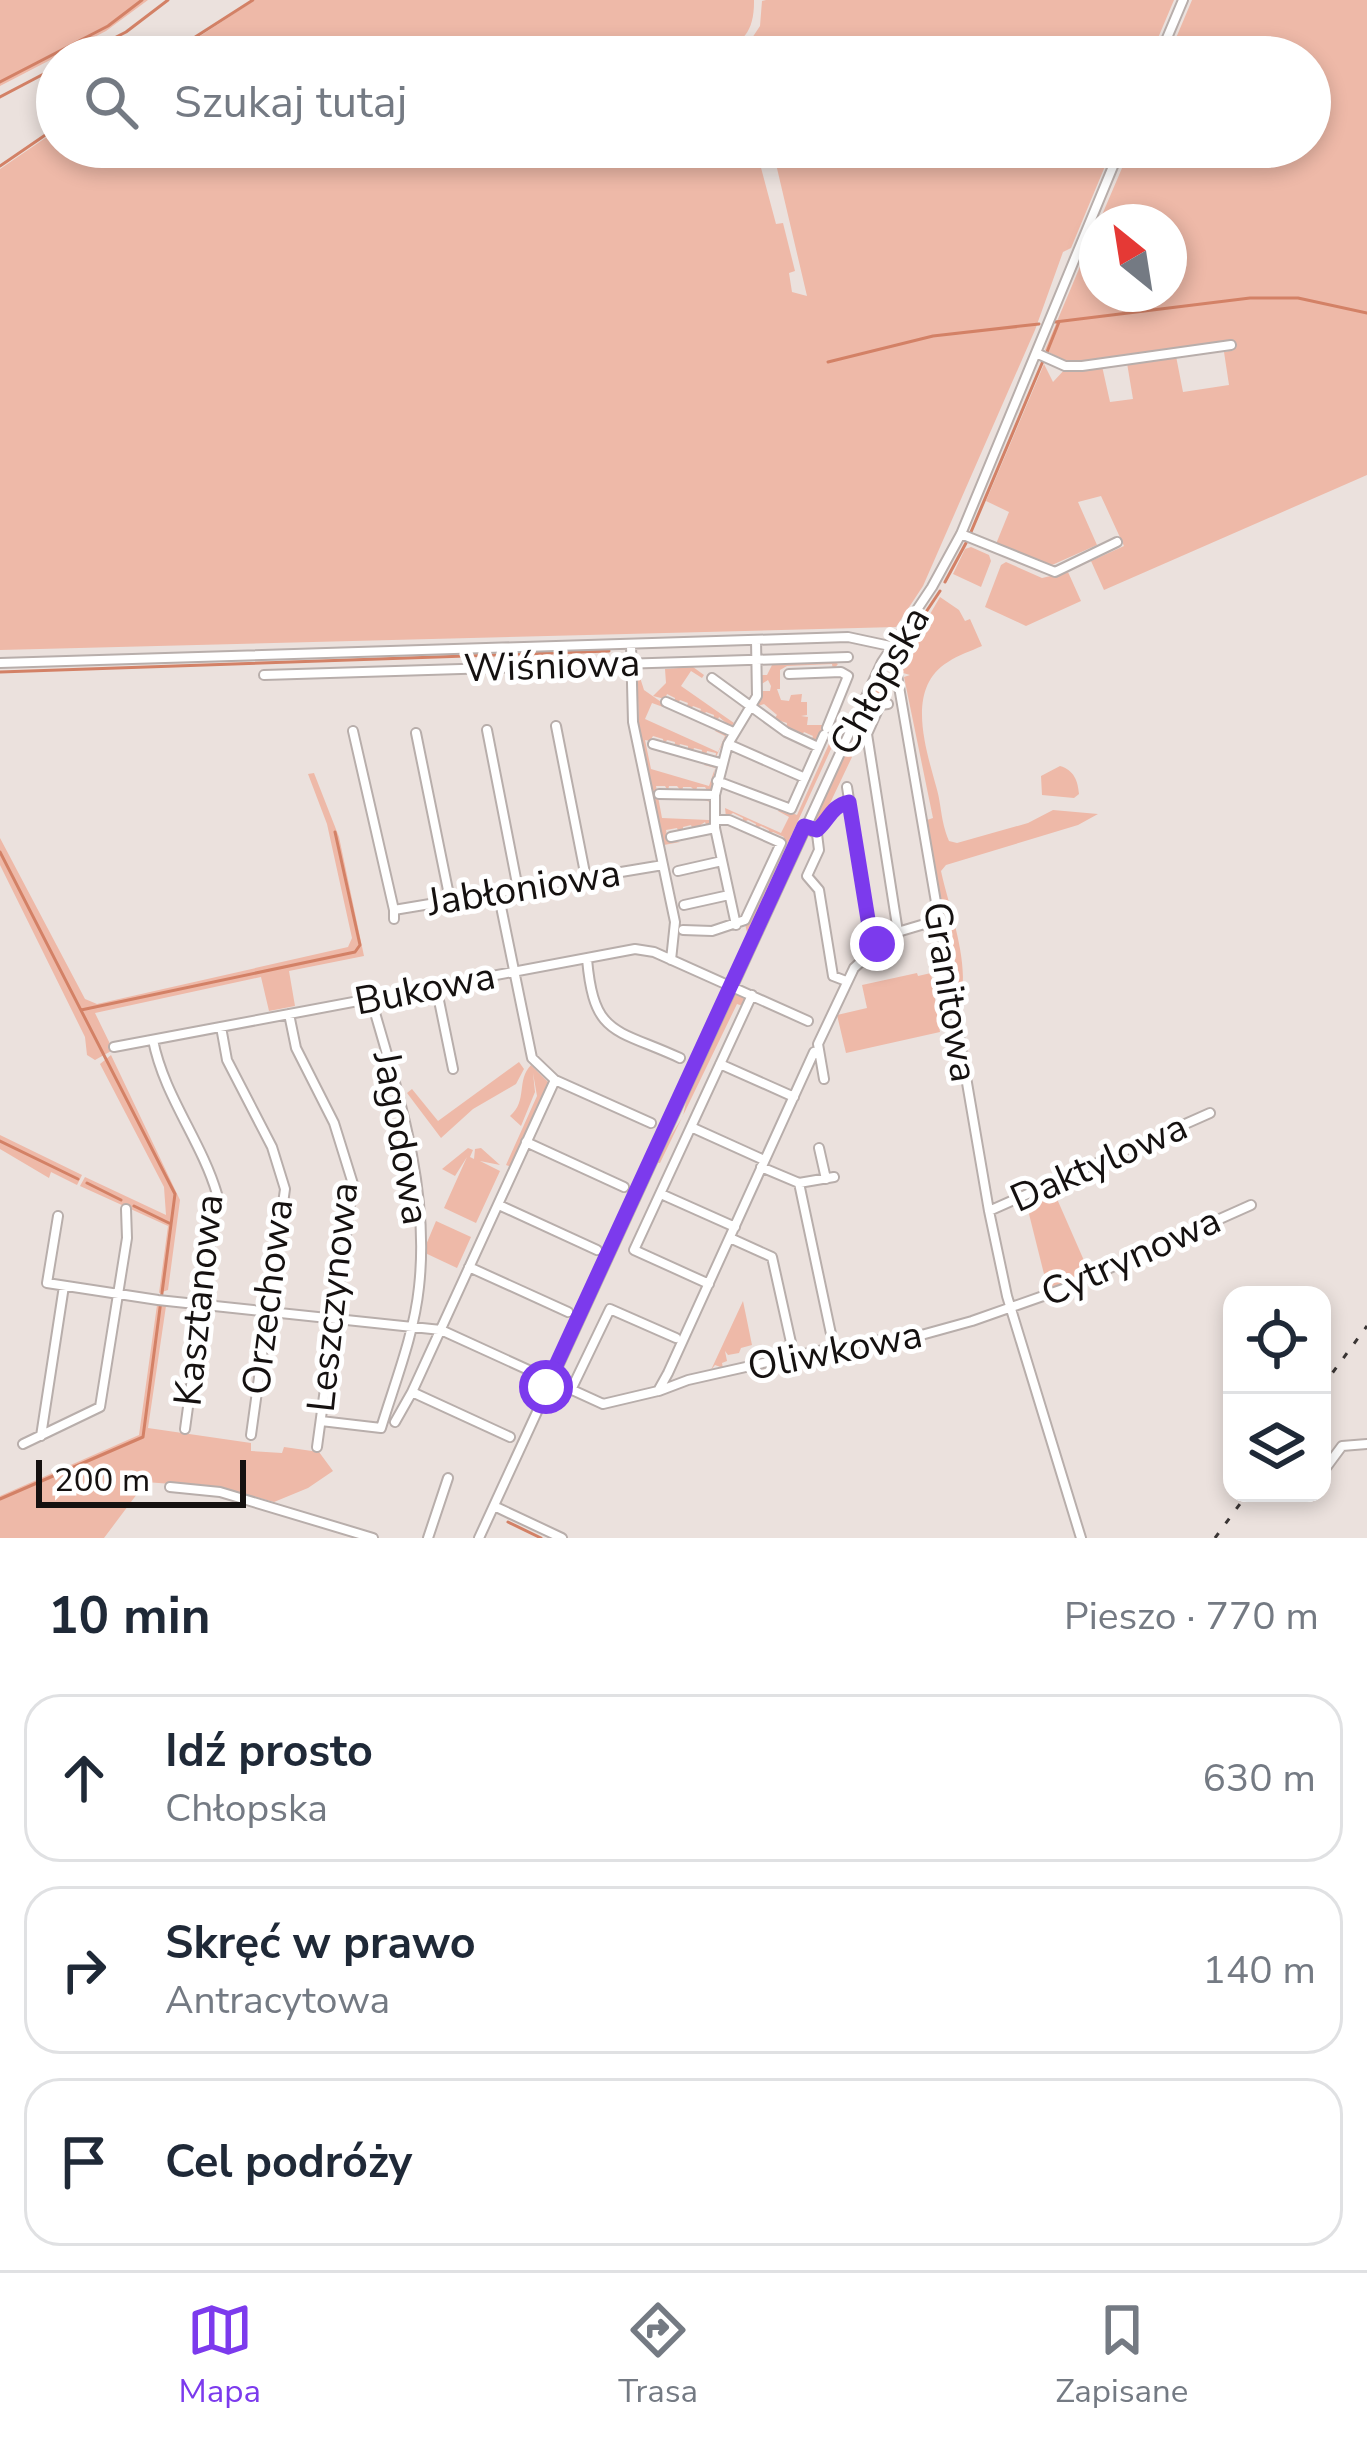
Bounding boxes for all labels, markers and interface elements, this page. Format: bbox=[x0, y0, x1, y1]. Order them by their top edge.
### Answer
search box bbox=[36, 36, 1331, 168]
icon: search bbox=[78, 69, 144, 135]
text: Szukaj tutaj bbox=[174, 72, 407, 133]
north arrow bbox=[1079, 204, 1187, 312]
street label: Chłopska bbox=[817, 597, 943, 765]
street label: Wiśniowa bbox=[463, 636, 641, 696]
street label: Jabłoniowa bbox=[423, 847, 624, 930]
street label: Granitowa bbox=[910, 898, 990, 1086]
route end bbox=[850, 917, 904, 971]
street label: Bukowa bbox=[350, 949, 500, 1029]
street label: Jagodowa bbox=[360, 1046, 442, 1229]
street label: Daktylowa bbox=[1002, 1100, 1196, 1226]
street label: Leszczynowa bbox=[295, 1180, 371, 1414]
street label: Kasztanowa bbox=[162, 1191, 236, 1409]
street label: Cytrynowa bbox=[1033, 1194, 1229, 1320]
street label: Orzechowa bbox=[230, 1196, 306, 1398]
map controls bbox=[1223, 1286, 1331, 1502]
button: locate bbox=[1223, 1286, 1331, 1394]
street label: Oliwkowa bbox=[743, 1308, 927, 1394]
route start bbox=[519, 1360, 573, 1414]
button: layers bbox=[1223, 1394, 1331, 1502]
scale bar bbox=[36, 1454, 246, 1507]
text: 200 m bbox=[54, 1458, 150, 1503]
text: 10 min bbox=[48, 1581, 211, 1651]
text: Pieszo · 770 m bbox=[1064, 1590, 1319, 1643]
text: Idź prosto bbox=[165, 1721, 373, 1782]
icon: ahead bbox=[51, 1745, 117, 1811]
text: 630 m bbox=[1202, 1752, 1316, 1805]
text: Chłopska bbox=[165, 1782, 328, 1835]
text: Skręć w prawo bbox=[165, 1913, 476, 1974]
icon: right bbox=[51, 1937, 117, 2003]
text: 140 m bbox=[1202, 1944, 1316, 1997]
text: Antracytowa bbox=[165, 1974, 390, 2027]
icon: arrive bbox=[51, 2129, 117, 2195]
text: Cel podróży bbox=[165, 2132, 412, 2193]
tab: Mapa bbox=[179, 2297, 261, 2414]
tab: Trasa bbox=[618, 2297, 698, 2414]
tab: Zapisane bbox=[1055, 2297, 1188, 2414]

